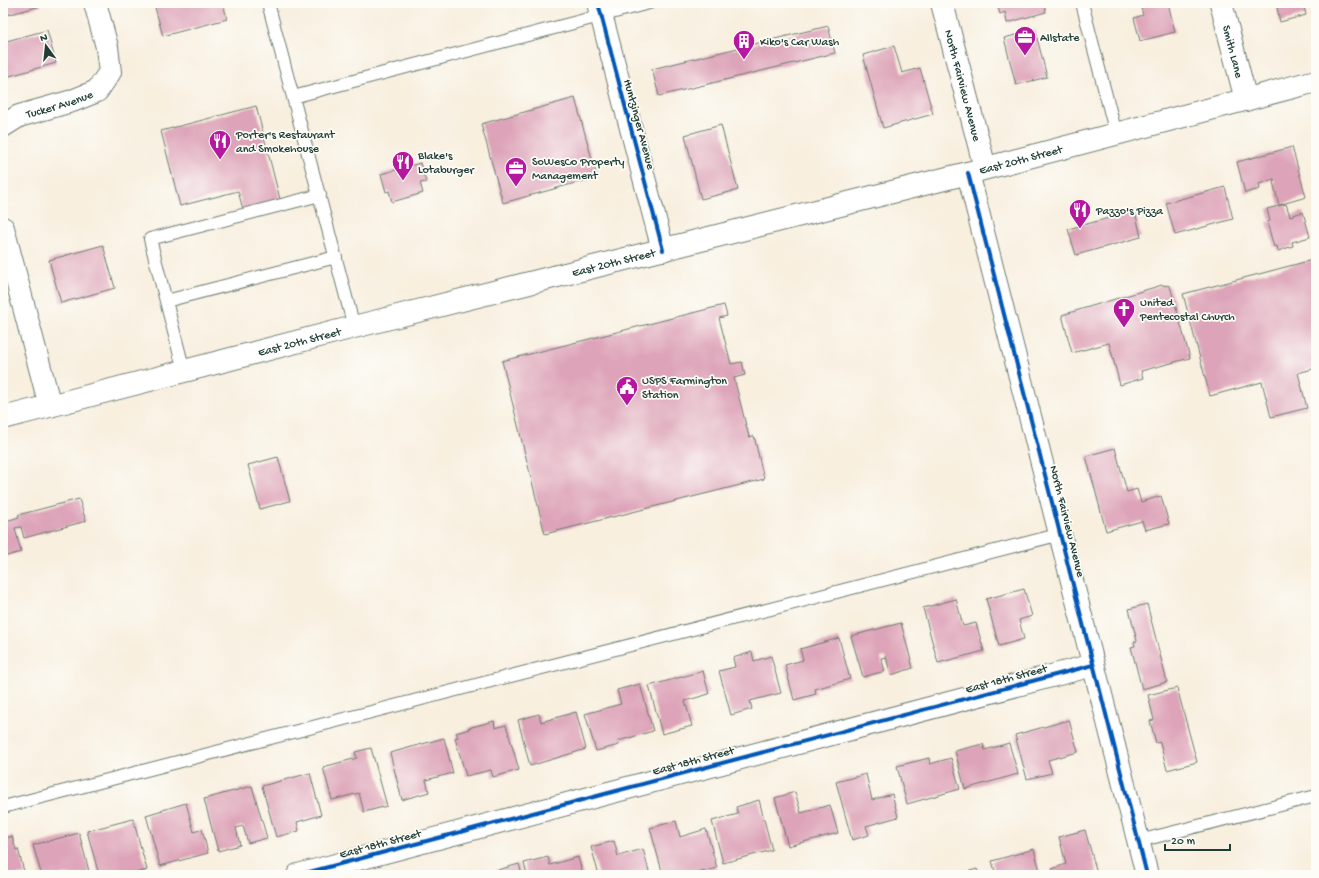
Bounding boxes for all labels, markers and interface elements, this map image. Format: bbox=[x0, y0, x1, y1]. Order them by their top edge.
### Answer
office icon: Allstate bbox=[1012, 24, 1038, 57]
street label: Smith Lane bbox=[1218, 24, 1245, 81]
north arrow bbox=[26, 26, 66, 66]
building icon: Kiko's Car Wash bbox=[731, 28, 757, 61]
street label: North Fairview Avenue bbox=[940, 29, 983, 144]
text: N bbox=[39, 32, 49, 45]
place label: Allstate bbox=[1040, 32, 1080, 46]
place label: Kiko's Car Wash bbox=[760, 36, 840, 50]
street label: Huntzinger Avenue bbox=[619, 78, 657, 172]
street label: Tucker Avenue bbox=[24, 88, 96, 123]
restaurant icon: Porter's Restaurant and Smokehouse bbox=[207, 128, 233, 161]
place label: Porter's Restaurant and Smokehouse bbox=[235, 129, 335, 157]
street label: East 20th Street bbox=[978, 143, 1065, 179]
restaurant icon: Blake's Lotaburger bbox=[390, 149, 416, 182]
place label: Blake's Lotaburger bbox=[417, 150, 475, 178]
office icon: SoWesCo Property Management bbox=[503, 155, 529, 188]
place label: SoWesCo Property Management bbox=[532, 156, 625, 184]
restaurant icon: Pazzo's Pizza bbox=[1067, 197, 1093, 230]
place label: Pazzo's Pizza bbox=[1095, 205, 1163, 219]
street label: East 20th Street bbox=[571, 246, 658, 281]
church icon: United Pentecostal Church bbox=[1111, 296, 1137, 329]
place label: United Pentecostal Church bbox=[1139, 297, 1235, 325]
street label: East 20th Street bbox=[257, 325, 344, 361]
public building icon: USPS Farmington Station bbox=[614, 374, 640, 407]
place label: USPS Farmington Station bbox=[642, 375, 727, 403]
street label: North Fairview Avenue bbox=[1045, 464, 1087, 579]
street label: East 18th Street bbox=[964, 662, 1050, 698]
street label: East 18th Street bbox=[651, 744, 737, 780]
scale bar bbox=[1165, 826, 1230, 852]
street label: East 18th Street bbox=[338, 827, 424, 863]
text: 20 m bbox=[1171, 835, 1196, 849]

